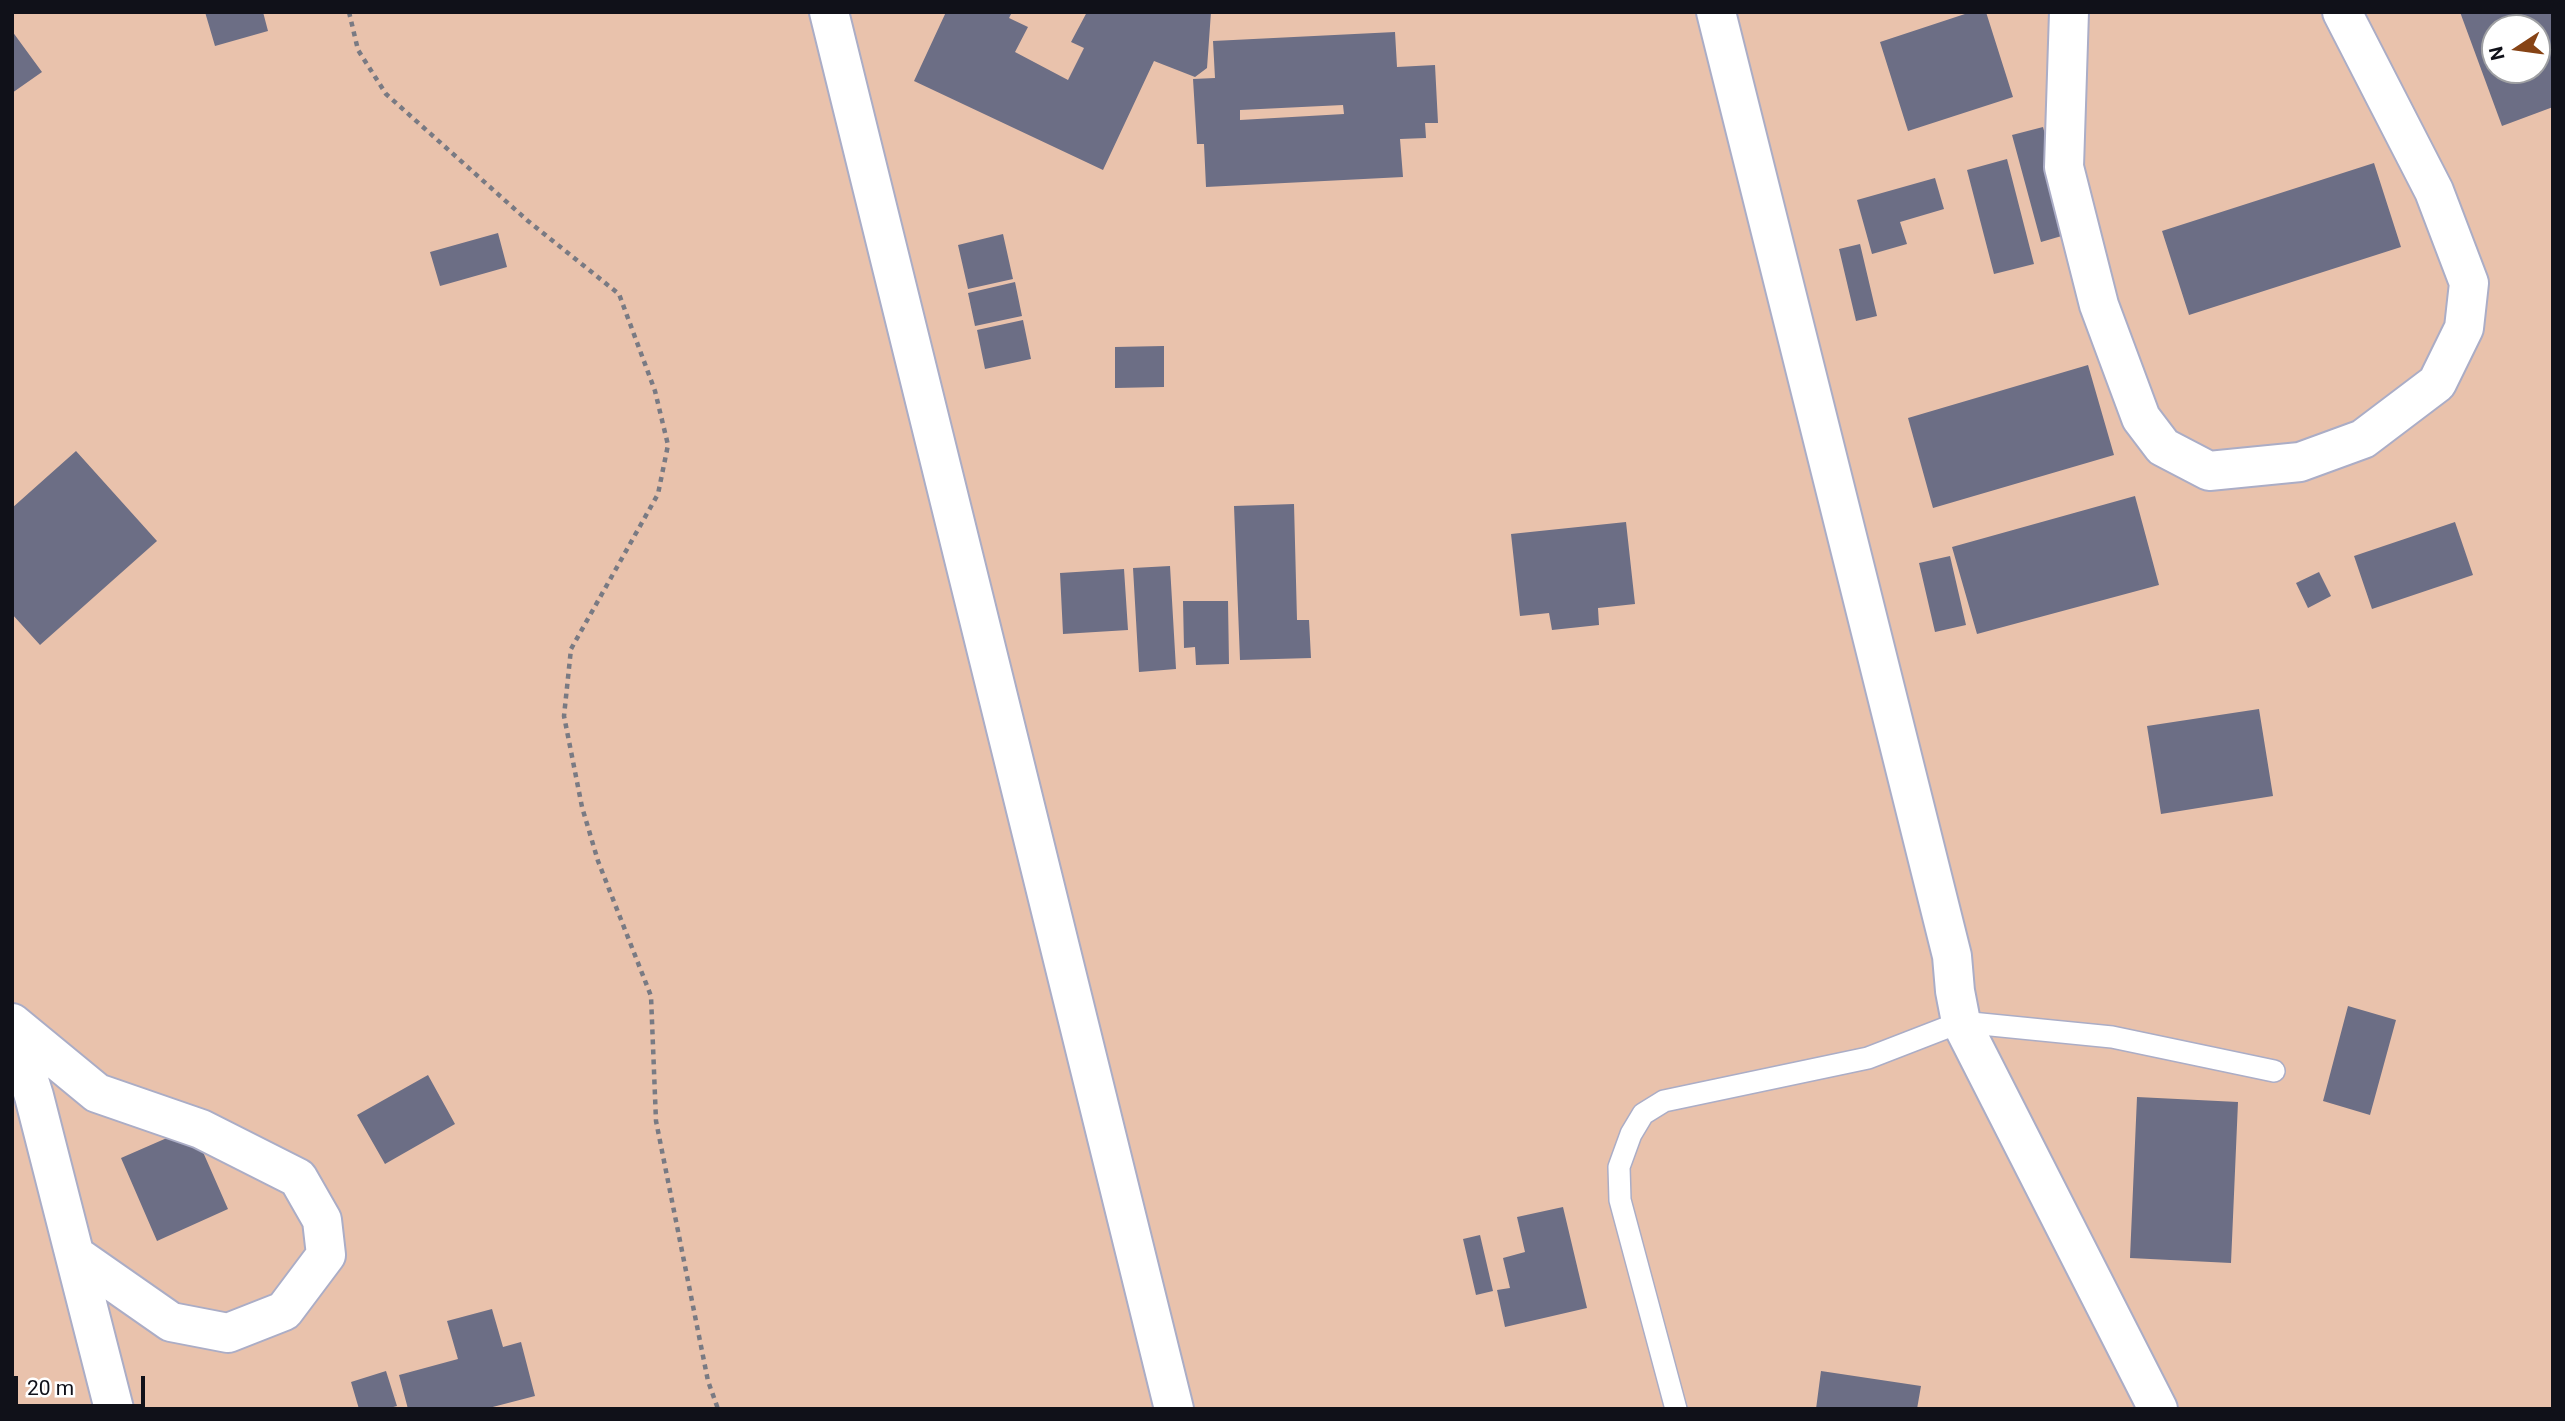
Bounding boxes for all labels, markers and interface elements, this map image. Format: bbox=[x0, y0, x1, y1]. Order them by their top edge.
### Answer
north arrow bbox=[2481, 14, 2551, 84]
text: N bbox=[2484, 44, 2510, 63]
scale bar bbox=[18, 1362, 149, 1406]
text: 20 m bbox=[27, 1376, 74, 1400]

